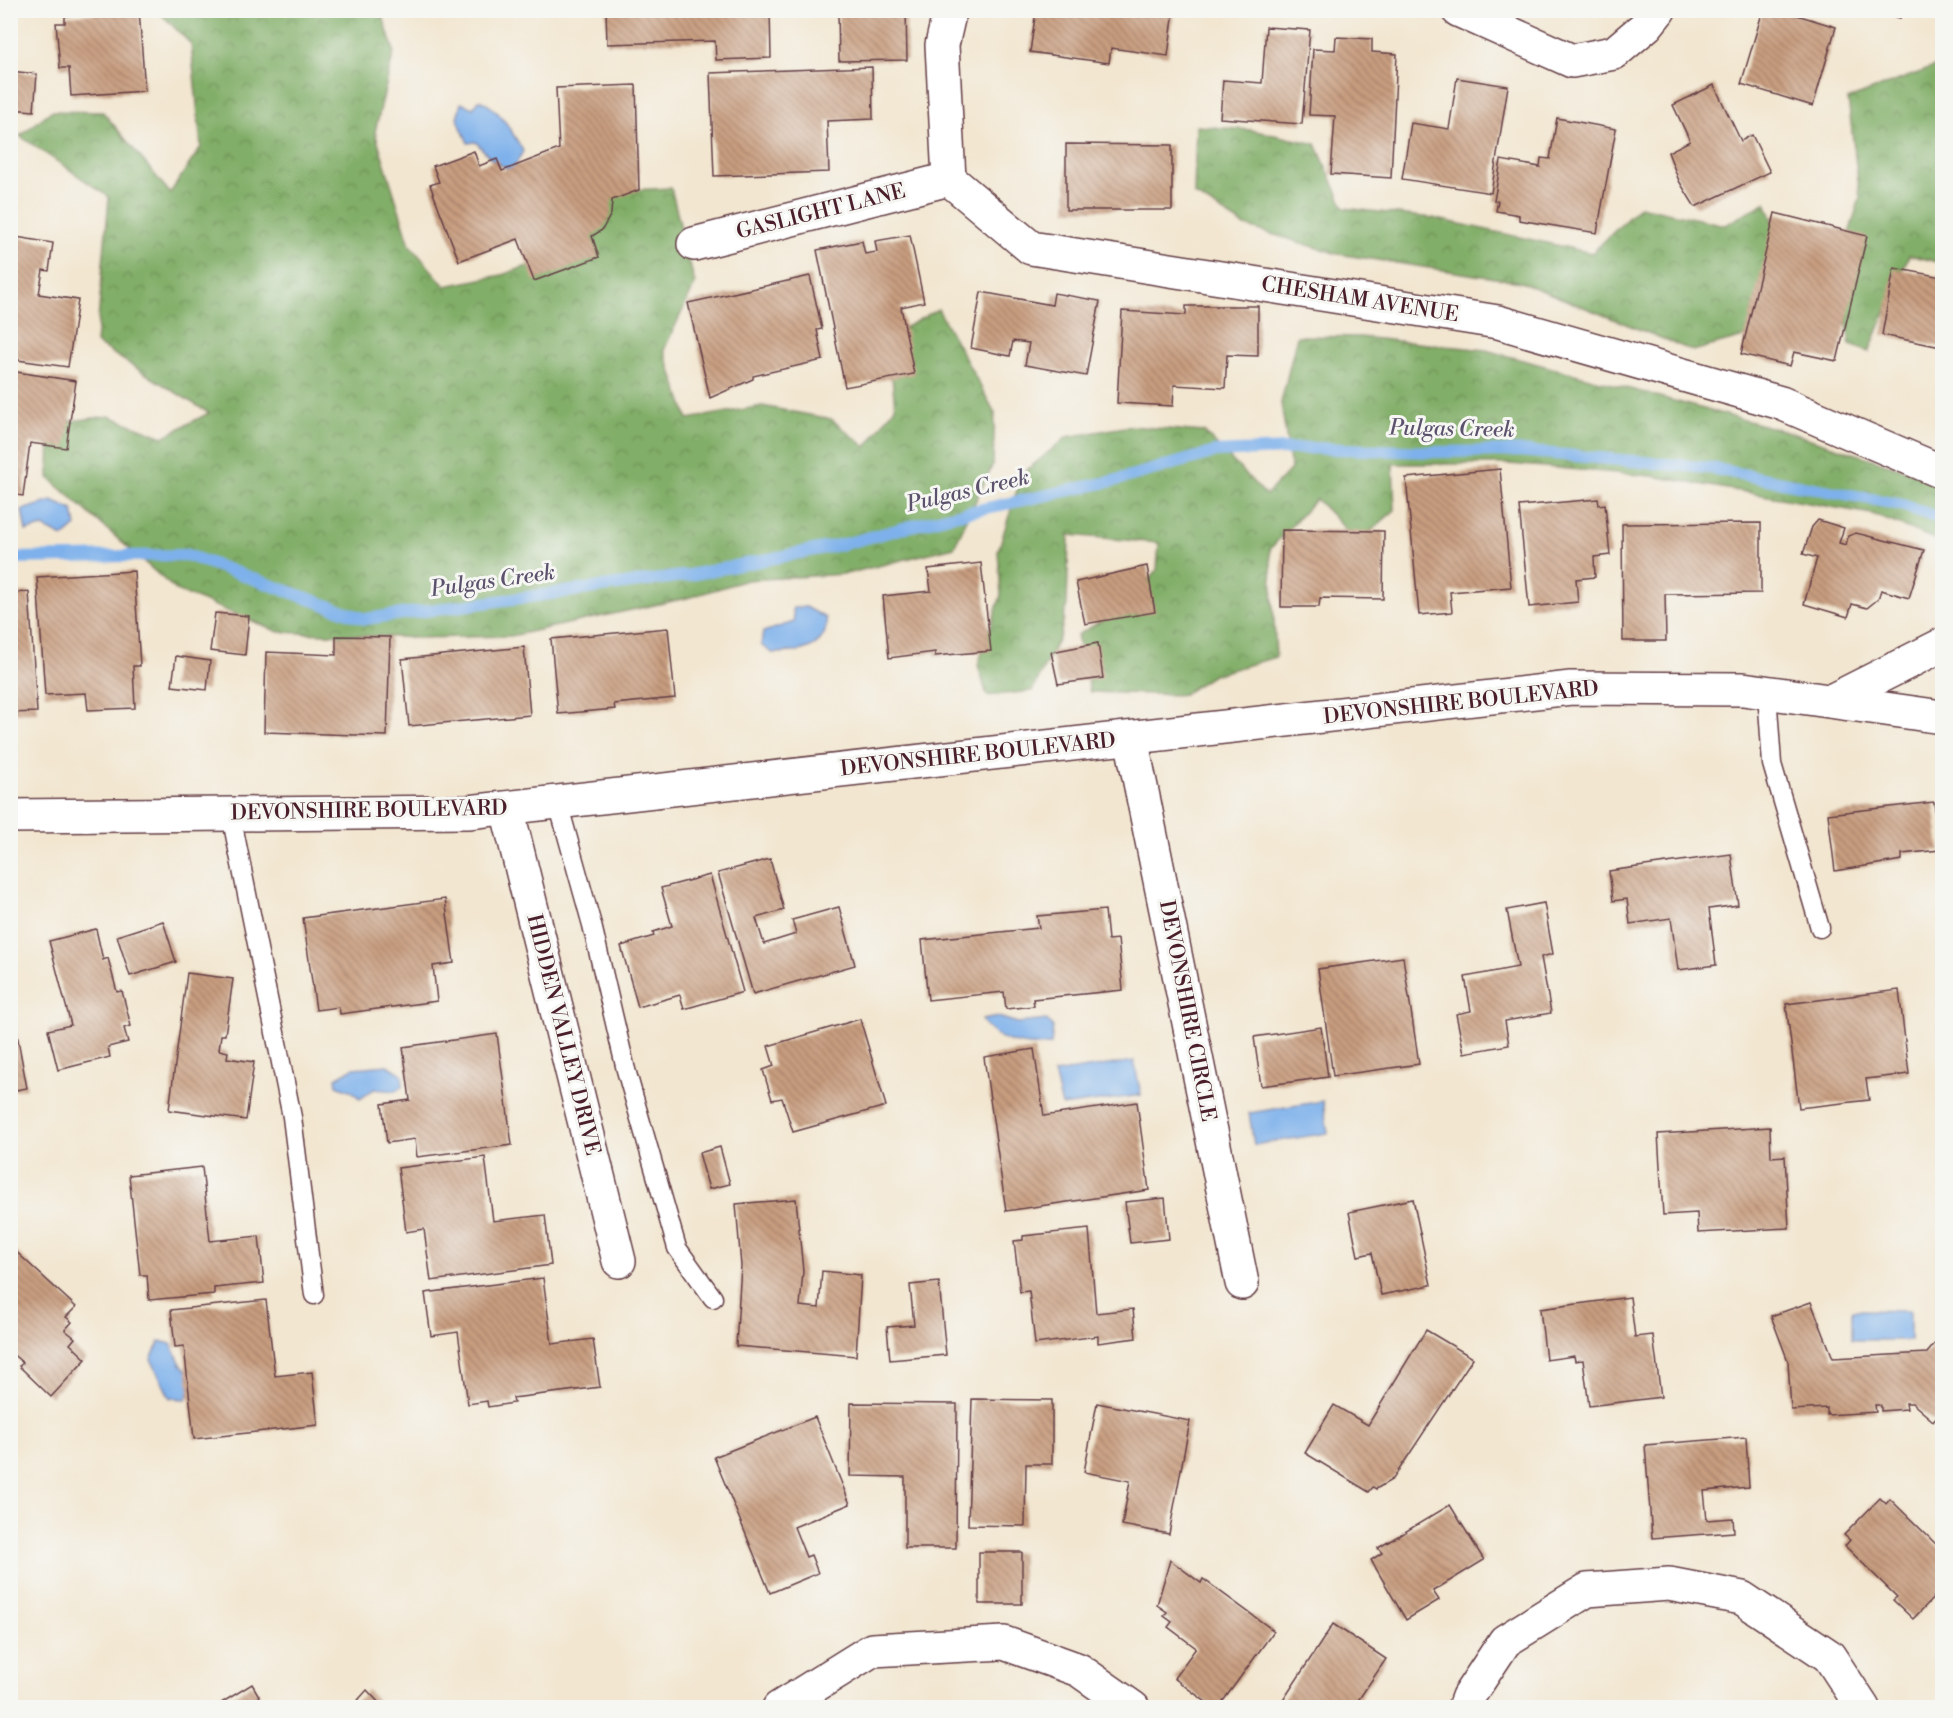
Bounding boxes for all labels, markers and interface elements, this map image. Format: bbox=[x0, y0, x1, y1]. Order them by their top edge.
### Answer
street label: GASLIGHT LANE bbox=[734, 178, 908, 246]
street label: CHESHAM AVENUE bbox=[1259, 272, 1461, 328]
water label: Pulgas Creek bbox=[1388, 414, 1515, 444]
water label: Pulgas Creek bbox=[903, 464, 1032, 518]
water label: Pulgas Creek bbox=[428, 559, 557, 603]
street label: DEVONSHIRE BOULEVARD bbox=[1322, 676, 1600, 730]
street label: DEVONSHIRE BOULEVARD bbox=[839, 728, 1117, 782]
street label: DEVONSHIRE BOULEVARD bbox=[230, 796, 508, 826]
street label: DEVONSHIRE CIRCLE bbox=[1153, 898, 1221, 1124]
street label: HIDDEN VALLEY DRIVE bbox=[520, 912, 606, 1158]

